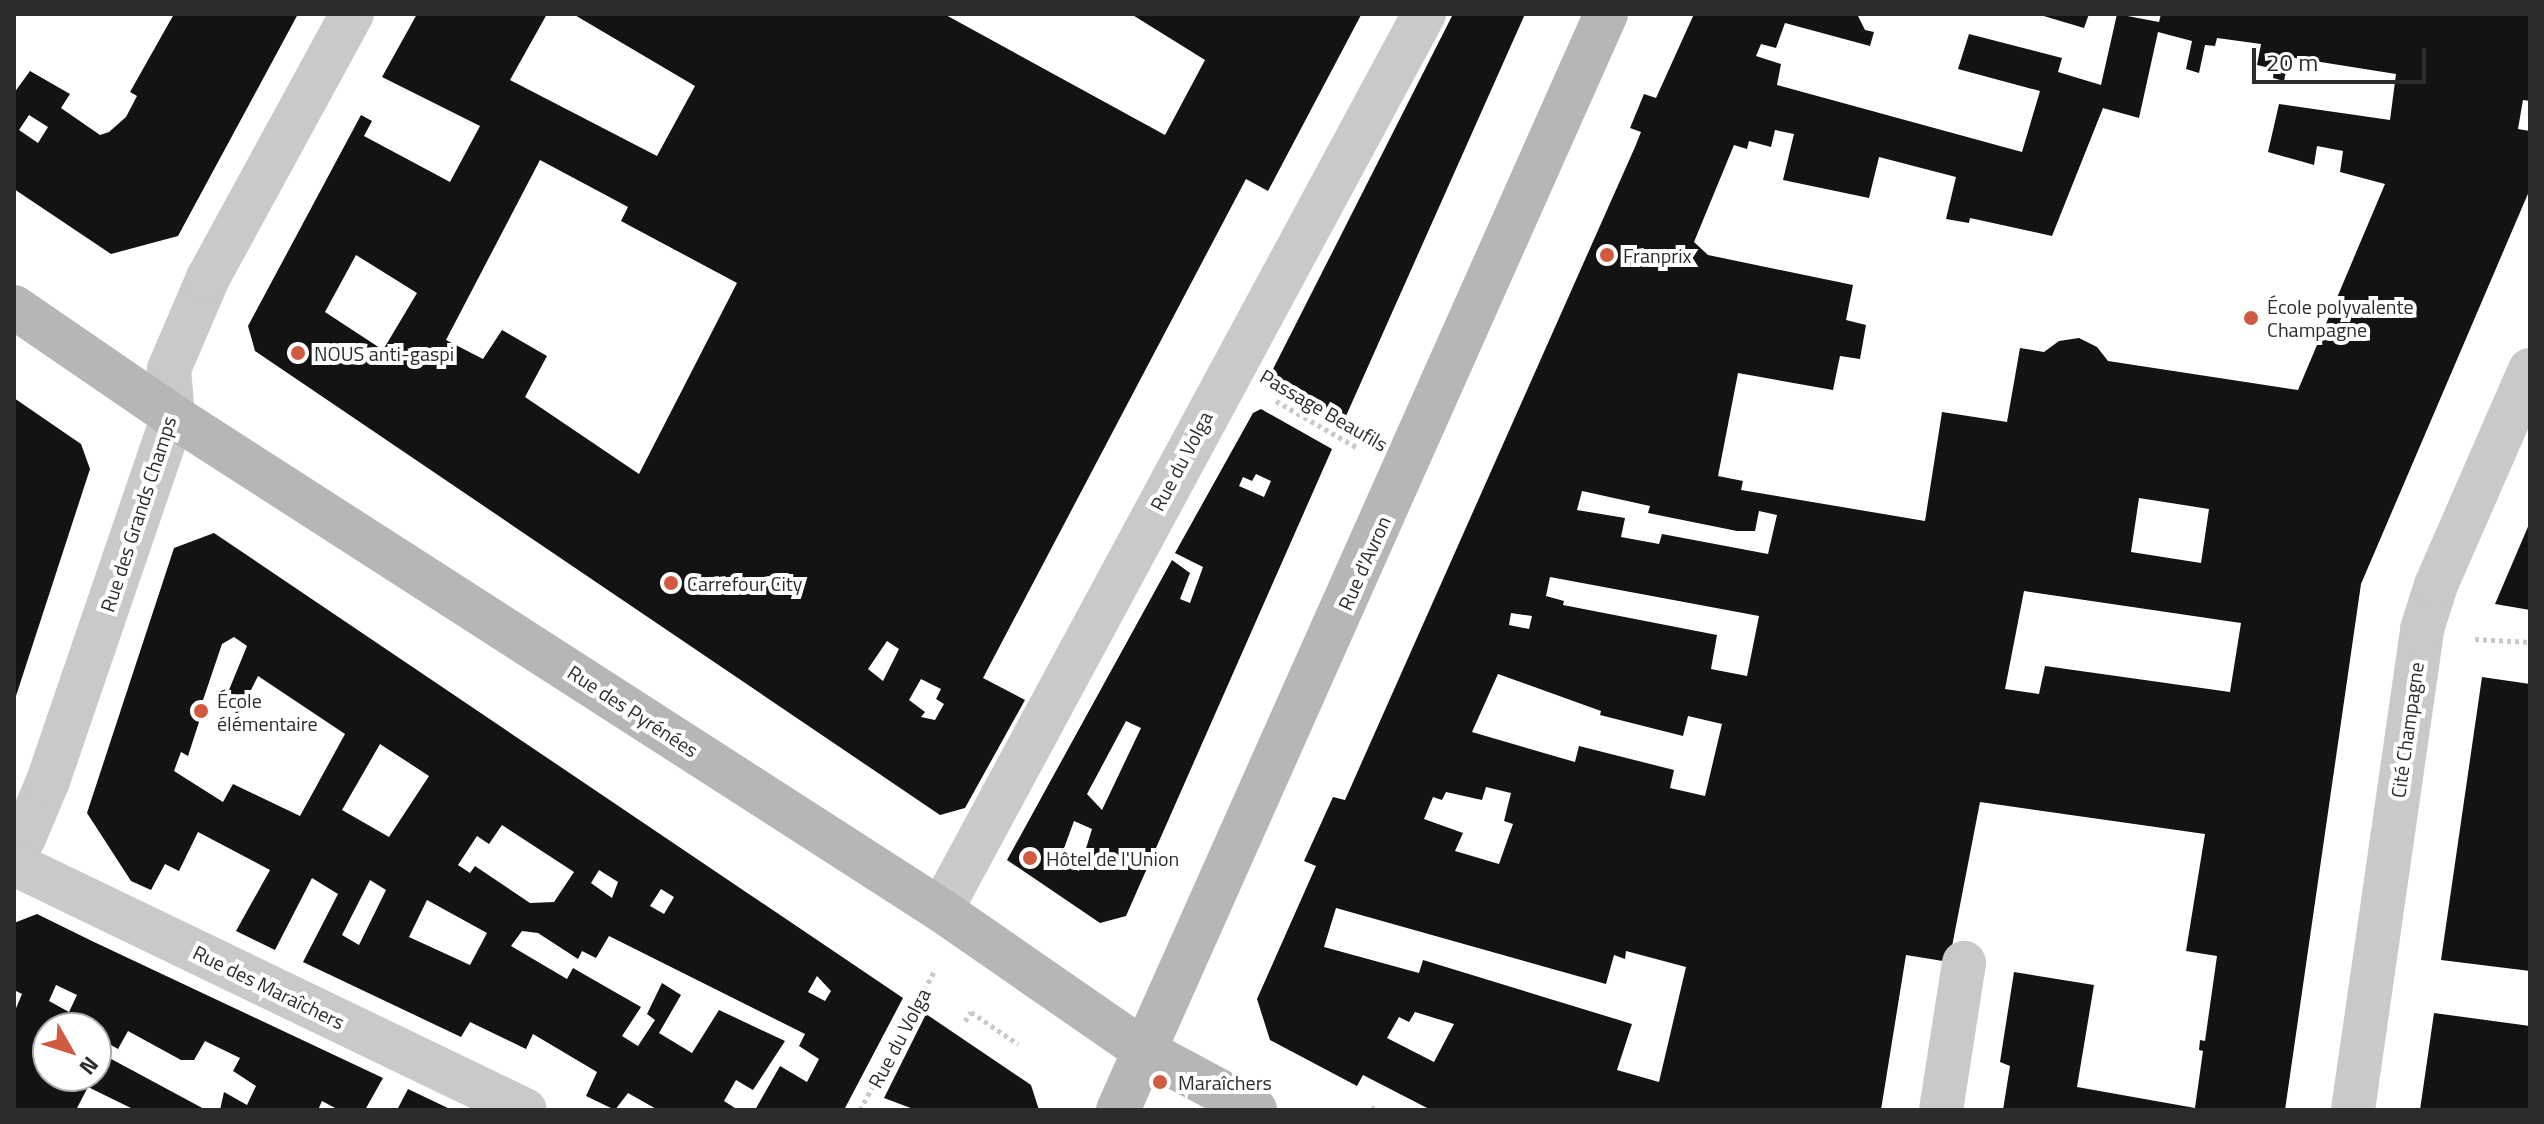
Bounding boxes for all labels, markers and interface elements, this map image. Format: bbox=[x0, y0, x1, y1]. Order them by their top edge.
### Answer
scale bar bbox=[2256, 32, 2430, 82]
text: 20 m bbox=[2266, 44, 2318, 80]
place label: Franprix bbox=[1623, 243, 1692, 267]
marker: Franprix bbox=[1598, 246, 1616, 264]
place label: École polyvalente Champagne bbox=[2267, 294, 2414, 341]
marker: École polyvalente Champagne bbox=[2242, 309, 2260, 327]
place label: NOUS anti-gaspi bbox=[314, 341, 454, 365]
marker: NOUS anti-gaspi bbox=[289, 344, 307, 362]
street label: Passage Beaufils bbox=[1256, 364, 1392, 456]
street label: Rue du Volga bbox=[1145, 407, 1217, 515]
street label: Rue des Grands Champs bbox=[95, 413, 181, 615]
street label: Rue d'Avron bbox=[1333, 512, 1395, 614]
place label: Carrefour City bbox=[687, 571, 803, 595]
marker: Carrefour City bbox=[662, 574, 680, 592]
street label: Rue des Pyrénées bbox=[563, 660, 703, 762]
street label: Cité Champagne bbox=[2386, 661, 2428, 799]
place label: École élémentaire bbox=[217, 688, 318, 735]
marker: École élémentaire bbox=[192, 702, 210, 720]
place label: Hôtel de l'Union bbox=[1046, 846, 1179, 870]
marker: Hôtel de l'Union bbox=[1021, 849, 1039, 867]
street label: Rue des Maraîchers bbox=[189, 940, 349, 1034]
street label: Rue du Volga bbox=[863, 984, 935, 1092]
north arrow bbox=[32, 1012, 112, 1092]
text: N bbox=[71, 1049, 107, 1082]
place label: Maraîchers bbox=[1178, 1070, 1272, 1094]
marker: Maraîchers bbox=[1149, 1071, 1171, 1093]

